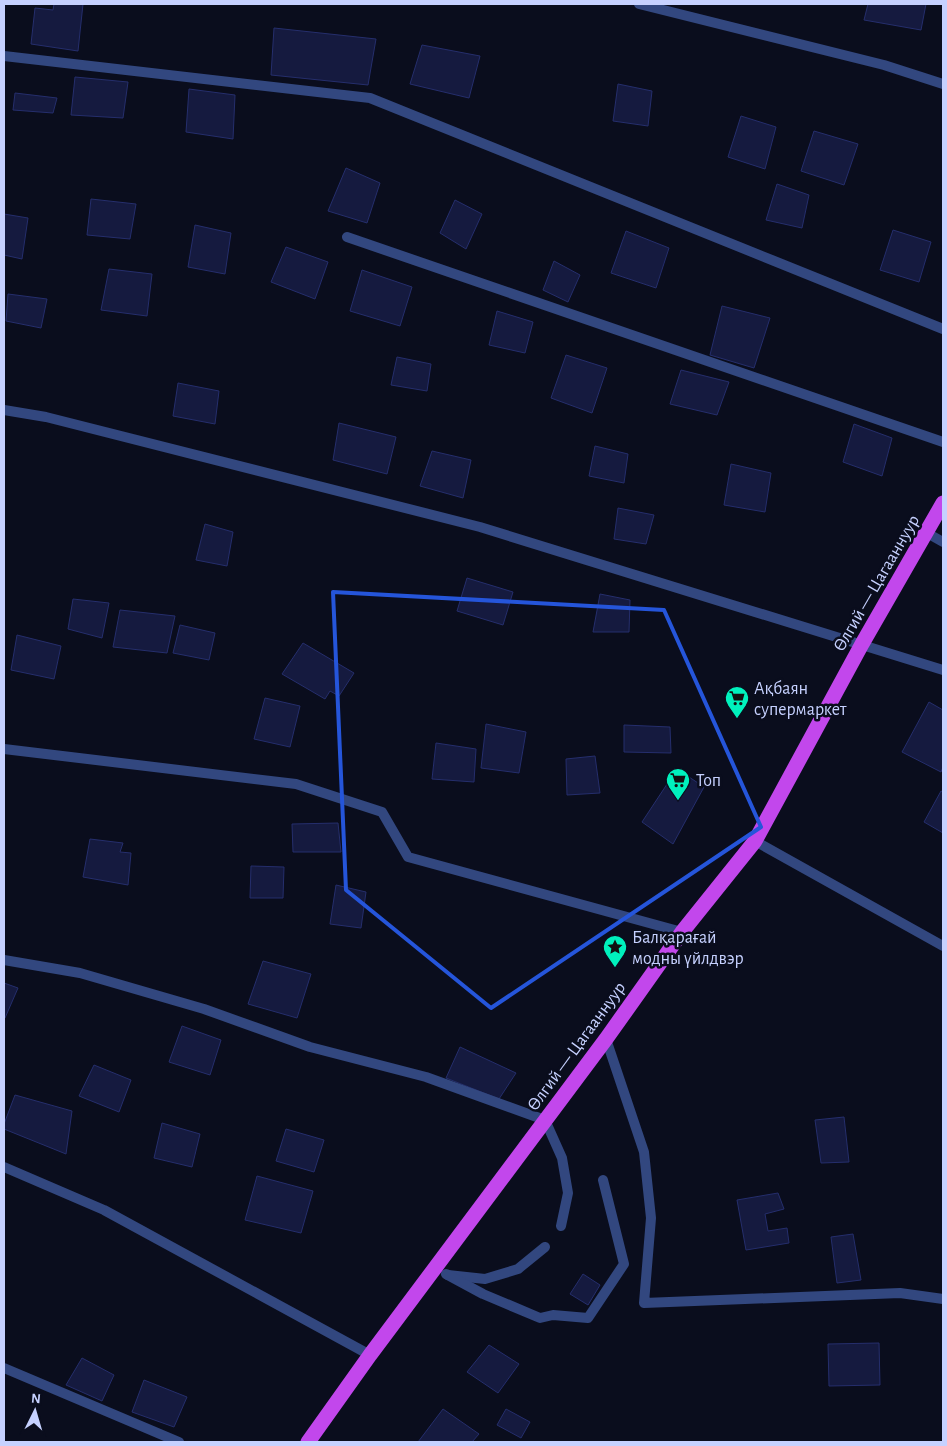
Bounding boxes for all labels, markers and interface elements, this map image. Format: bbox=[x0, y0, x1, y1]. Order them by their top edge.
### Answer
street label: Өлгий — Цагааннуур bbox=[830, 512, 923, 655]
place label: Ақбаян супермаркет bbox=[754, 679, 847, 719]
supermarket icon: Ақбаян супермаркет bbox=[724, 685, 750, 719]
supermarket icon: Топ bbox=[665, 767, 691, 801]
place label: Топ bbox=[696, 772, 721, 790]
place label: Балқарағай модны үйлдвэр bbox=[632, 929, 744, 968]
place icon: Балқарағай модны үйлдвэр bbox=[602, 934, 628, 968]
street label: Өлгий — Цагааннуур bbox=[524, 979, 629, 1114]
north arrow bbox=[10, 1386, 60, 1436]
text: N bbox=[31, 1392, 42, 1406]

